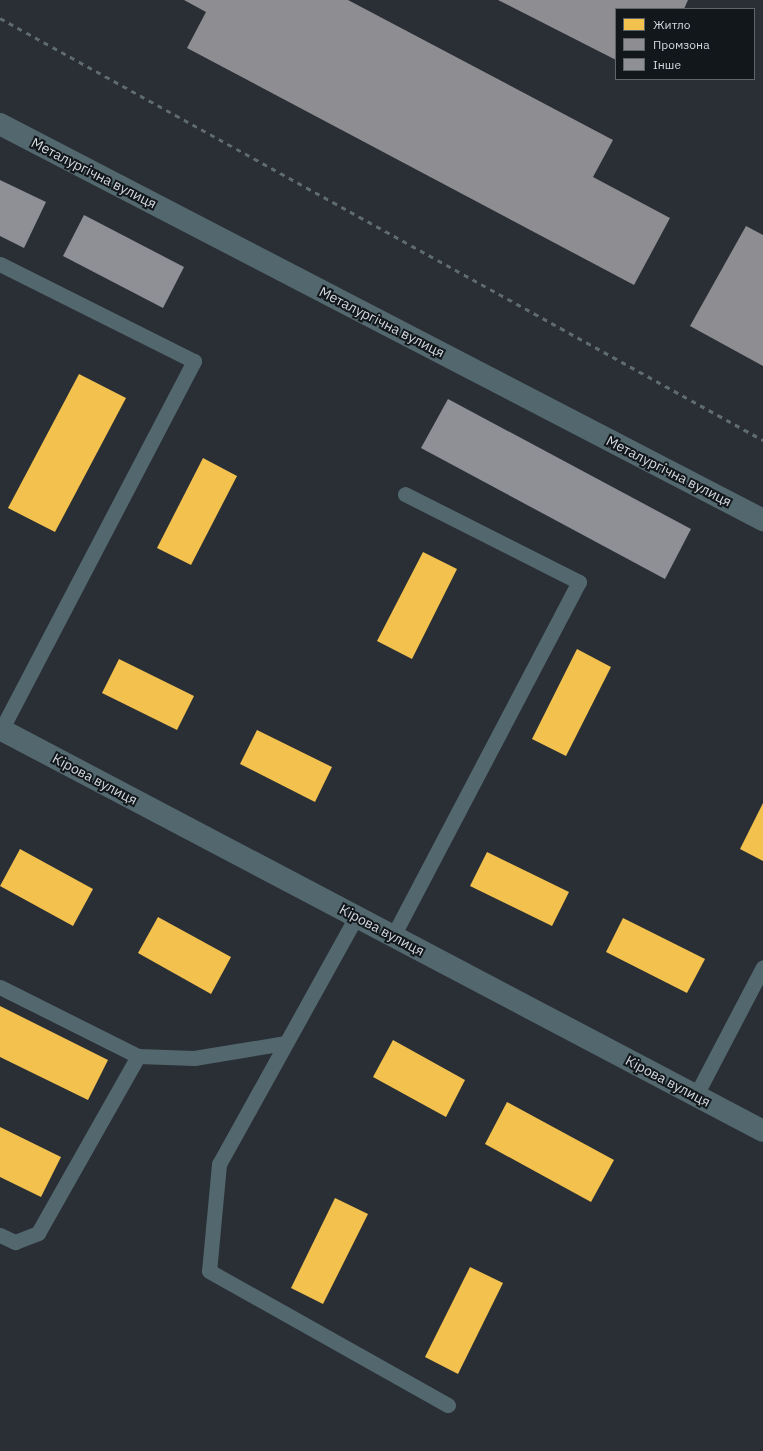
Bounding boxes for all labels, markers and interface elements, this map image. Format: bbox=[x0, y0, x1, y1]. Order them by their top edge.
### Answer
legend bbox=[615, 8, 755, 80]
text: Житло bbox=[653, 17, 691, 32]
text: Промзона bbox=[653, 37, 710, 52]
text: Інше bbox=[653, 57, 681, 72]
street label: Металургічна вулиця bbox=[28, 134, 160, 212]
street label: Металургічна вулиця bbox=[316, 283, 448, 361]
street label: Металургічна вулиця bbox=[603, 432, 735, 510]
street label: Кірова вулиця bbox=[50, 750, 140, 808]
street label: Кірова вулиця bbox=[337, 901, 427, 959]
street label: Кірова вулиця bbox=[623, 1052, 713, 1110]

